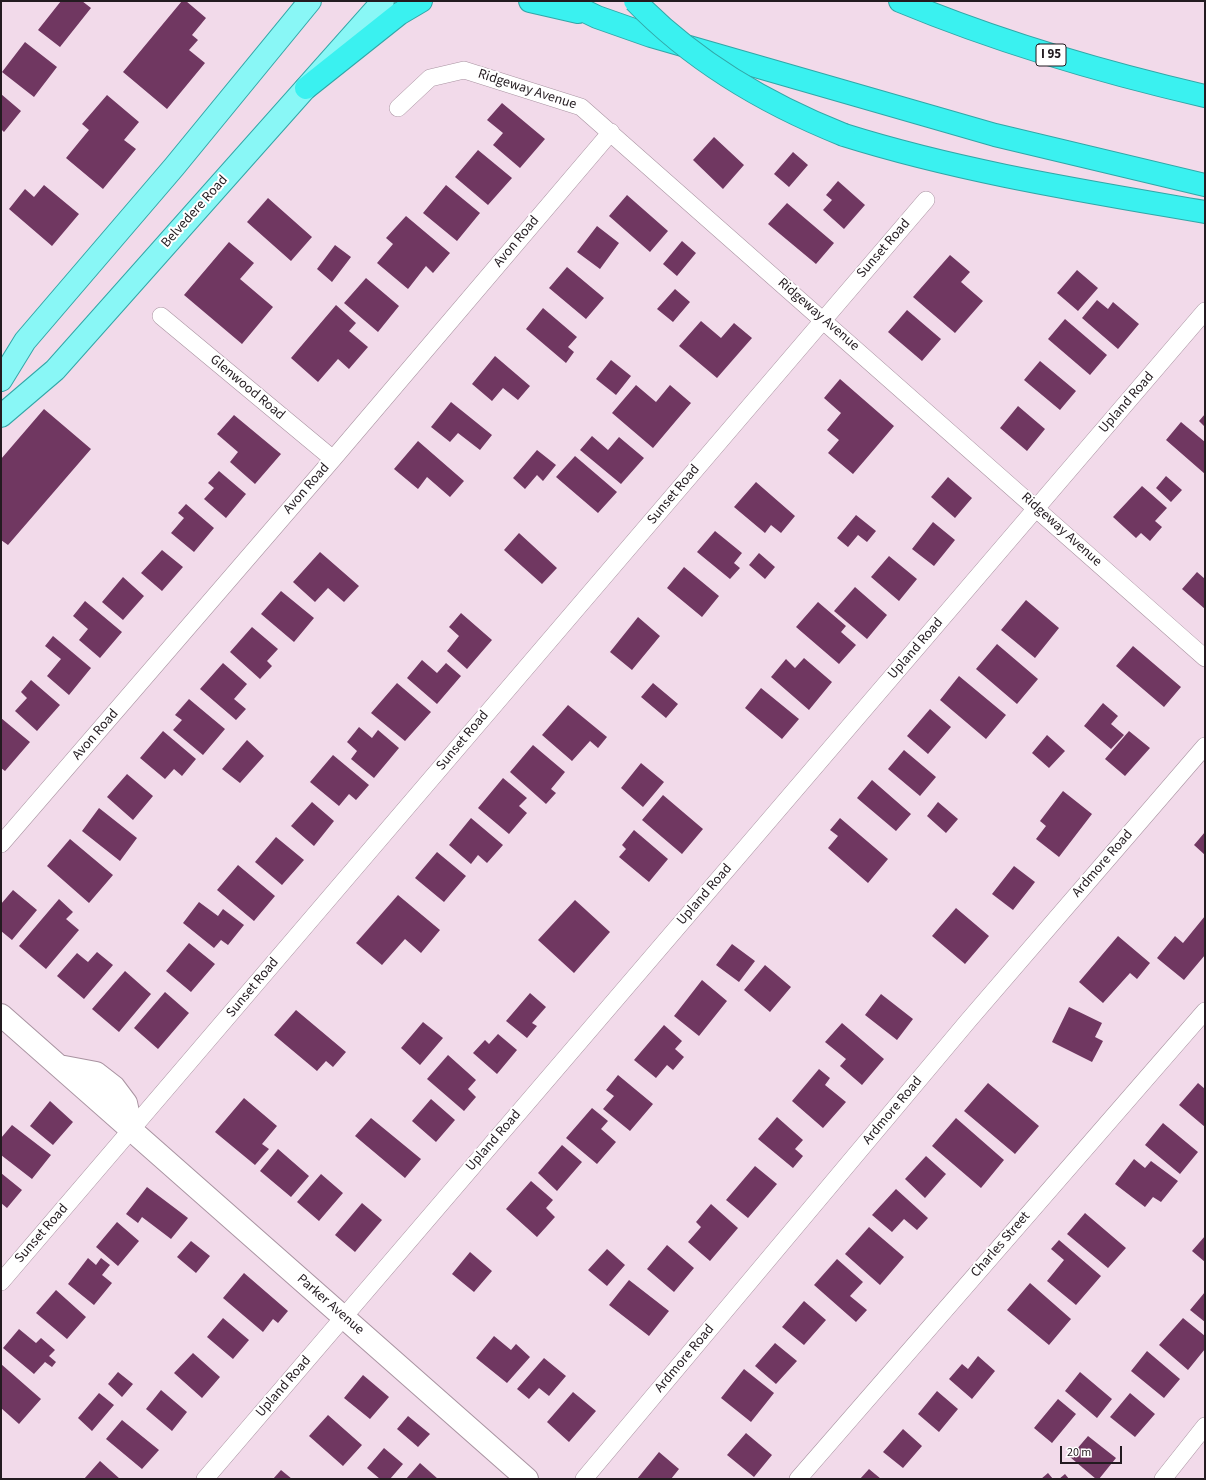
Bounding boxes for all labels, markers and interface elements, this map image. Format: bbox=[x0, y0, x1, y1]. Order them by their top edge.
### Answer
road number: I 95 bbox=[1036, 44, 1066, 66]
street label: Ridgeway Avenue bbox=[476, 66, 578, 114]
street label: Belvedere Road bbox=[158, 172, 232, 252]
street label: Avon Road bbox=[491, 213, 543, 271]
street label: Sunset Road bbox=[854, 216, 914, 282]
street label: Ridgeway Avenue bbox=[774, 275, 862, 355]
street label: Glenwood Road bbox=[206, 352, 288, 424]
street label: Upland Road bbox=[1096, 369, 1158, 437]
street label: Avon Road bbox=[280, 460, 334, 518]
street label: Sunset Road bbox=[644, 462, 704, 528]
street label: Ridgeway Avenue bbox=[1017, 489, 1105, 571]
street label: Upland Road bbox=[885, 615, 947, 683]
street label: Avon Road bbox=[69, 706, 123, 764]
street label: Sunset Road bbox=[433, 708, 493, 774]
street label: Ardmore Road bbox=[1069, 827, 1137, 901]
street label: Upland Road bbox=[674, 861, 736, 929]
street label: Sunset Road bbox=[223, 955, 283, 1021]
street label: Ardmore Road bbox=[860, 1074, 926, 1148]
street label: Upland Road bbox=[463, 1107, 525, 1175]
street label: Sunset Road bbox=[12, 1201, 72, 1267]
street label: Charles Street bbox=[968, 1209, 1034, 1281]
street label: Parker Avenue bbox=[293, 1271, 367, 1339]
street label: Ardmore Road bbox=[652, 1322, 718, 1396]
street label: Upland Road bbox=[253, 1353, 315, 1421]
scale bar bbox=[1062, 1438, 1124, 1464]
text: 20 m bbox=[1067, 1444, 1091, 1461]

